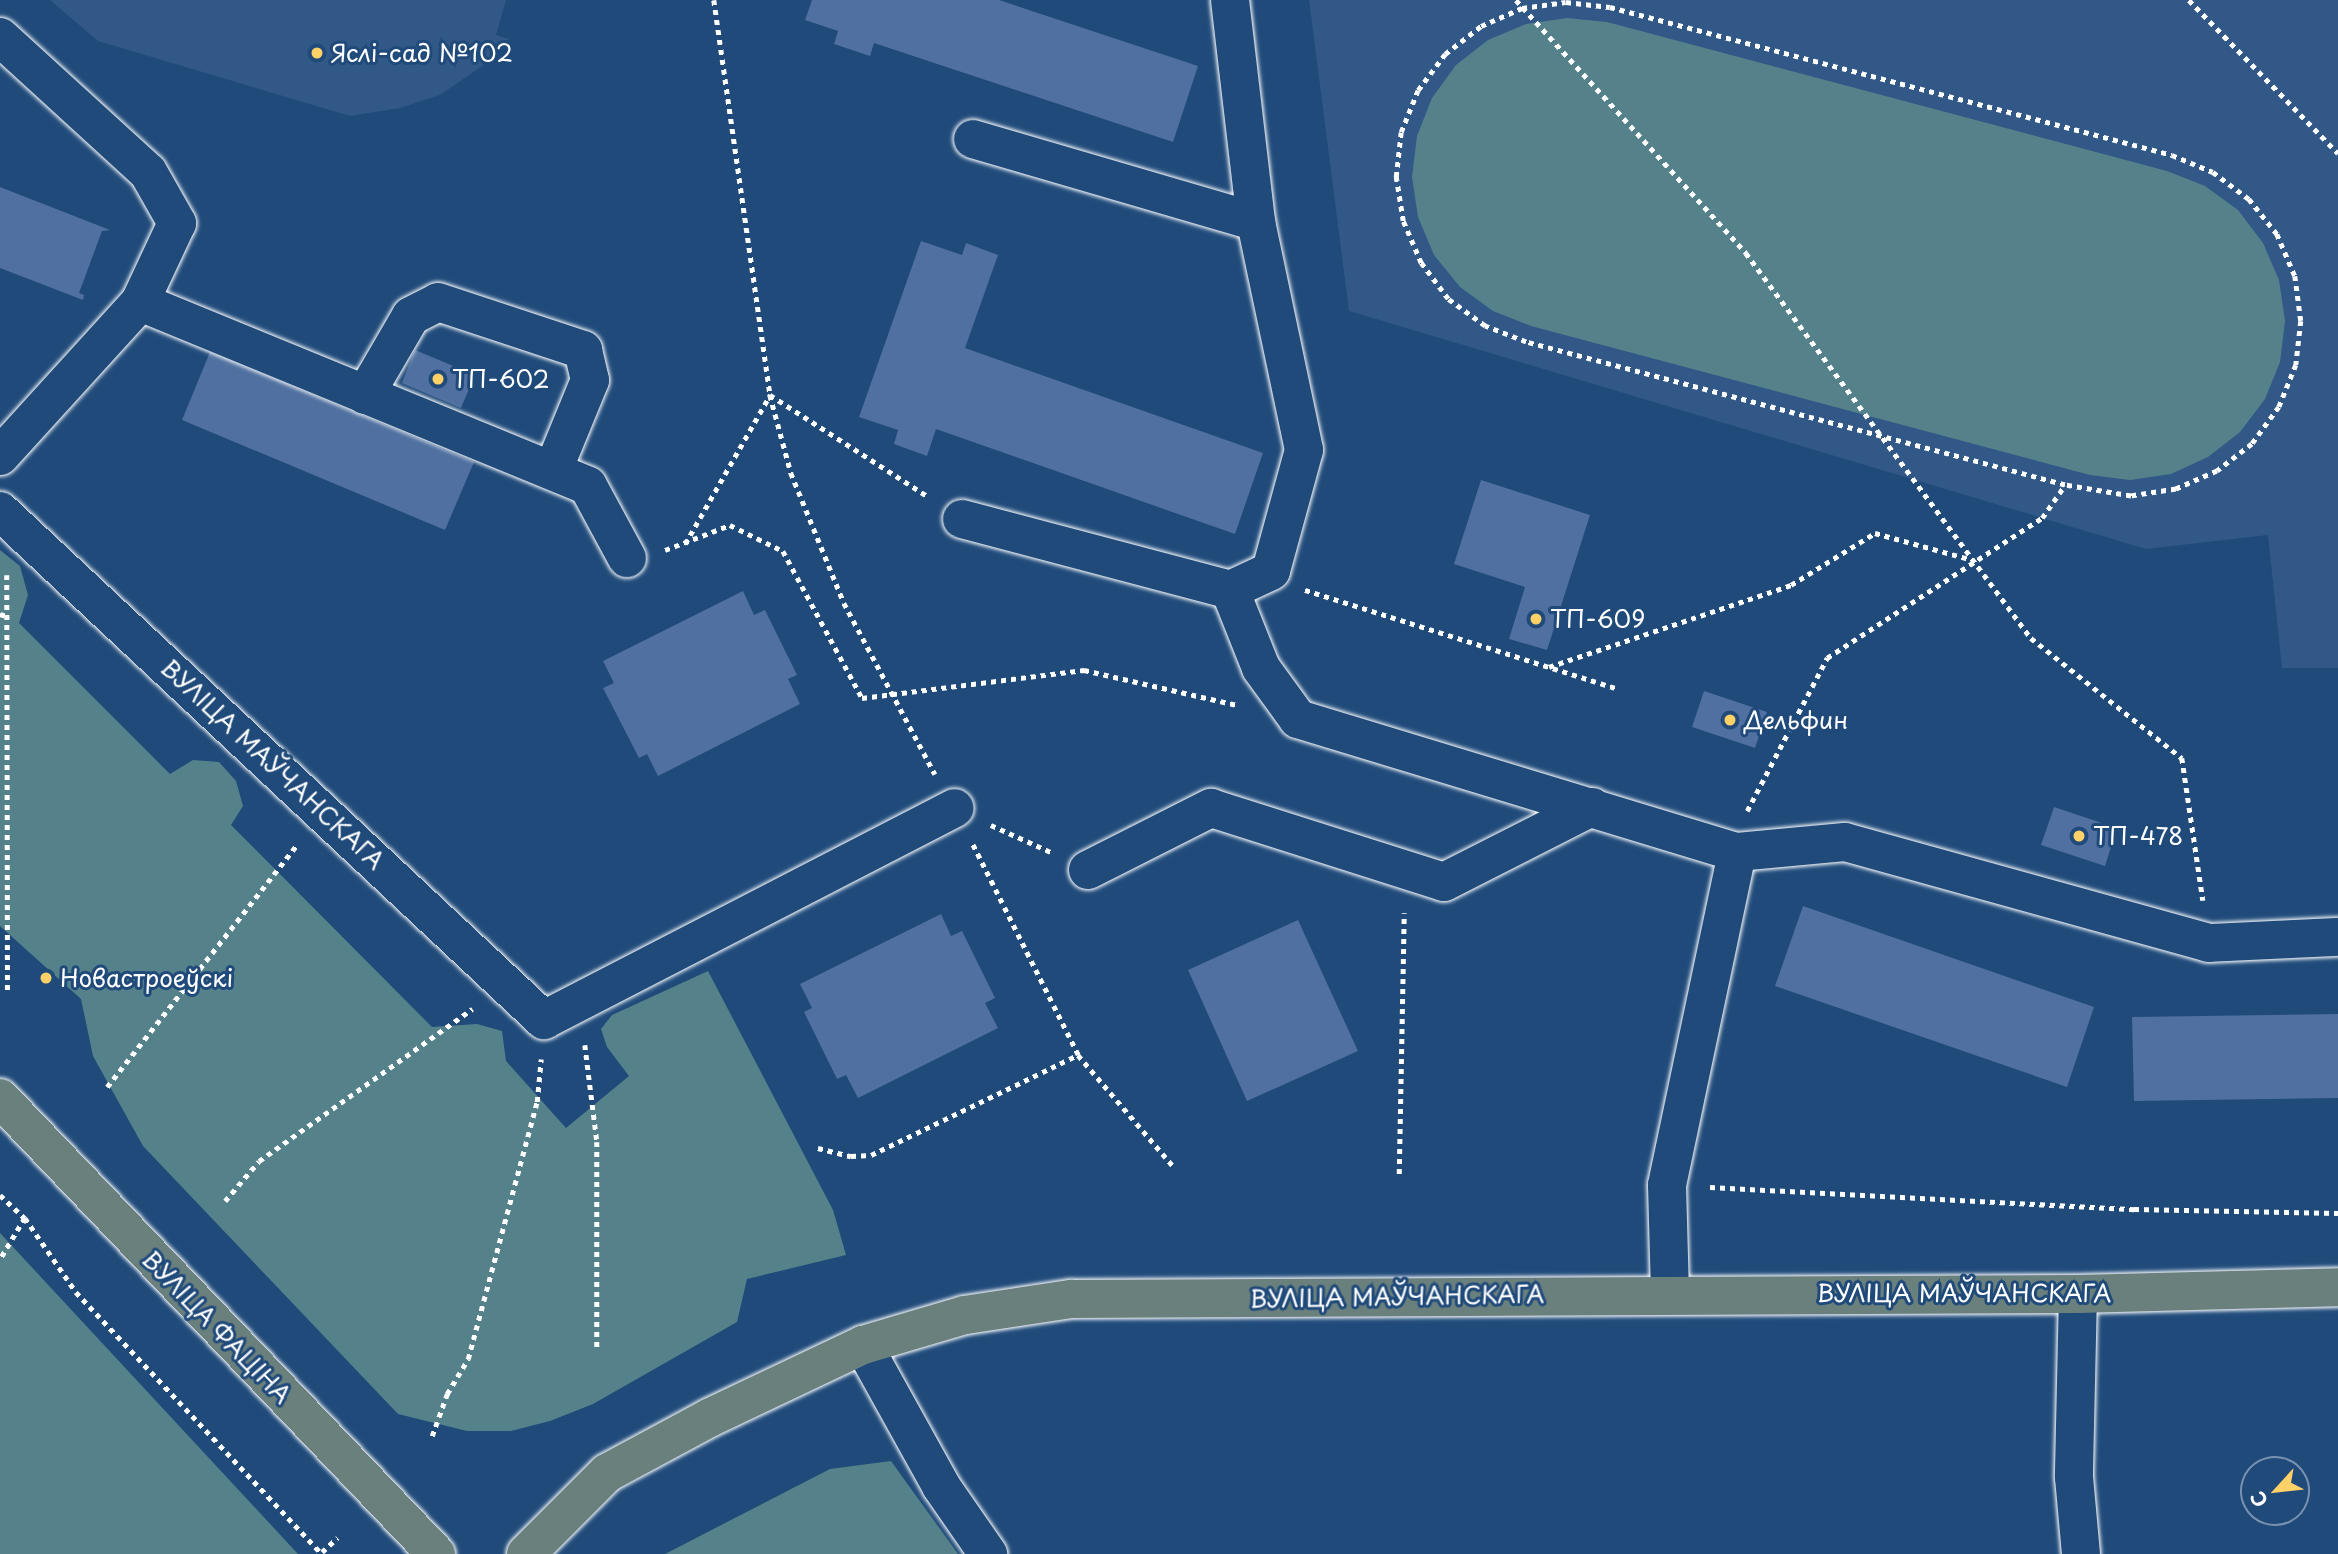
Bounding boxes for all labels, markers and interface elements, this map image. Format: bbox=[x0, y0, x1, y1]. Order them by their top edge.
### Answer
place label: Яслі-сад №102 bbox=[331, 39, 513, 67]
marker: Яслі-сад №102 bbox=[309, 45, 325, 61]
place label: ТП-602 bbox=[452, 365, 549, 393]
marker: ТП-602 bbox=[430, 371, 446, 387]
place label: ТП-609 bbox=[1550, 605, 1645, 633]
marker: ТП-609 bbox=[1528, 611, 1544, 627]
street label: ВУЛІЦА МАЎЧАНСКАГА bbox=[156, 653, 390, 875]
place label: Дельфин bbox=[1744, 706, 1848, 734]
marker: Дельфин bbox=[1722, 712, 1738, 728]
place label: ТП-478 bbox=[2093, 822, 2183, 850]
marker: ТП-478 bbox=[2071, 828, 2087, 844]
place label: Новастроеўскі bbox=[60, 964, 233, 992]
marker: Новастроеўскі bbox=[38, 970, 54, 986]
street label: ВУЛІЦА ФАЦІНА bbox=[136, 1244, 298, 1410]
street label: ВУЛІЦА МАЎЧАНСКАГА bbox=[1250, 1279, 1544, 1313]
street label: ВУЛІЦА МАЎЧАНСКАГА bbox=[1817, 1279, 2111, 1307]
north arrow bbox=[2240, 1456, 2310, 1526]
text: С bbox=[2242, 1487, 2274, 1512]

